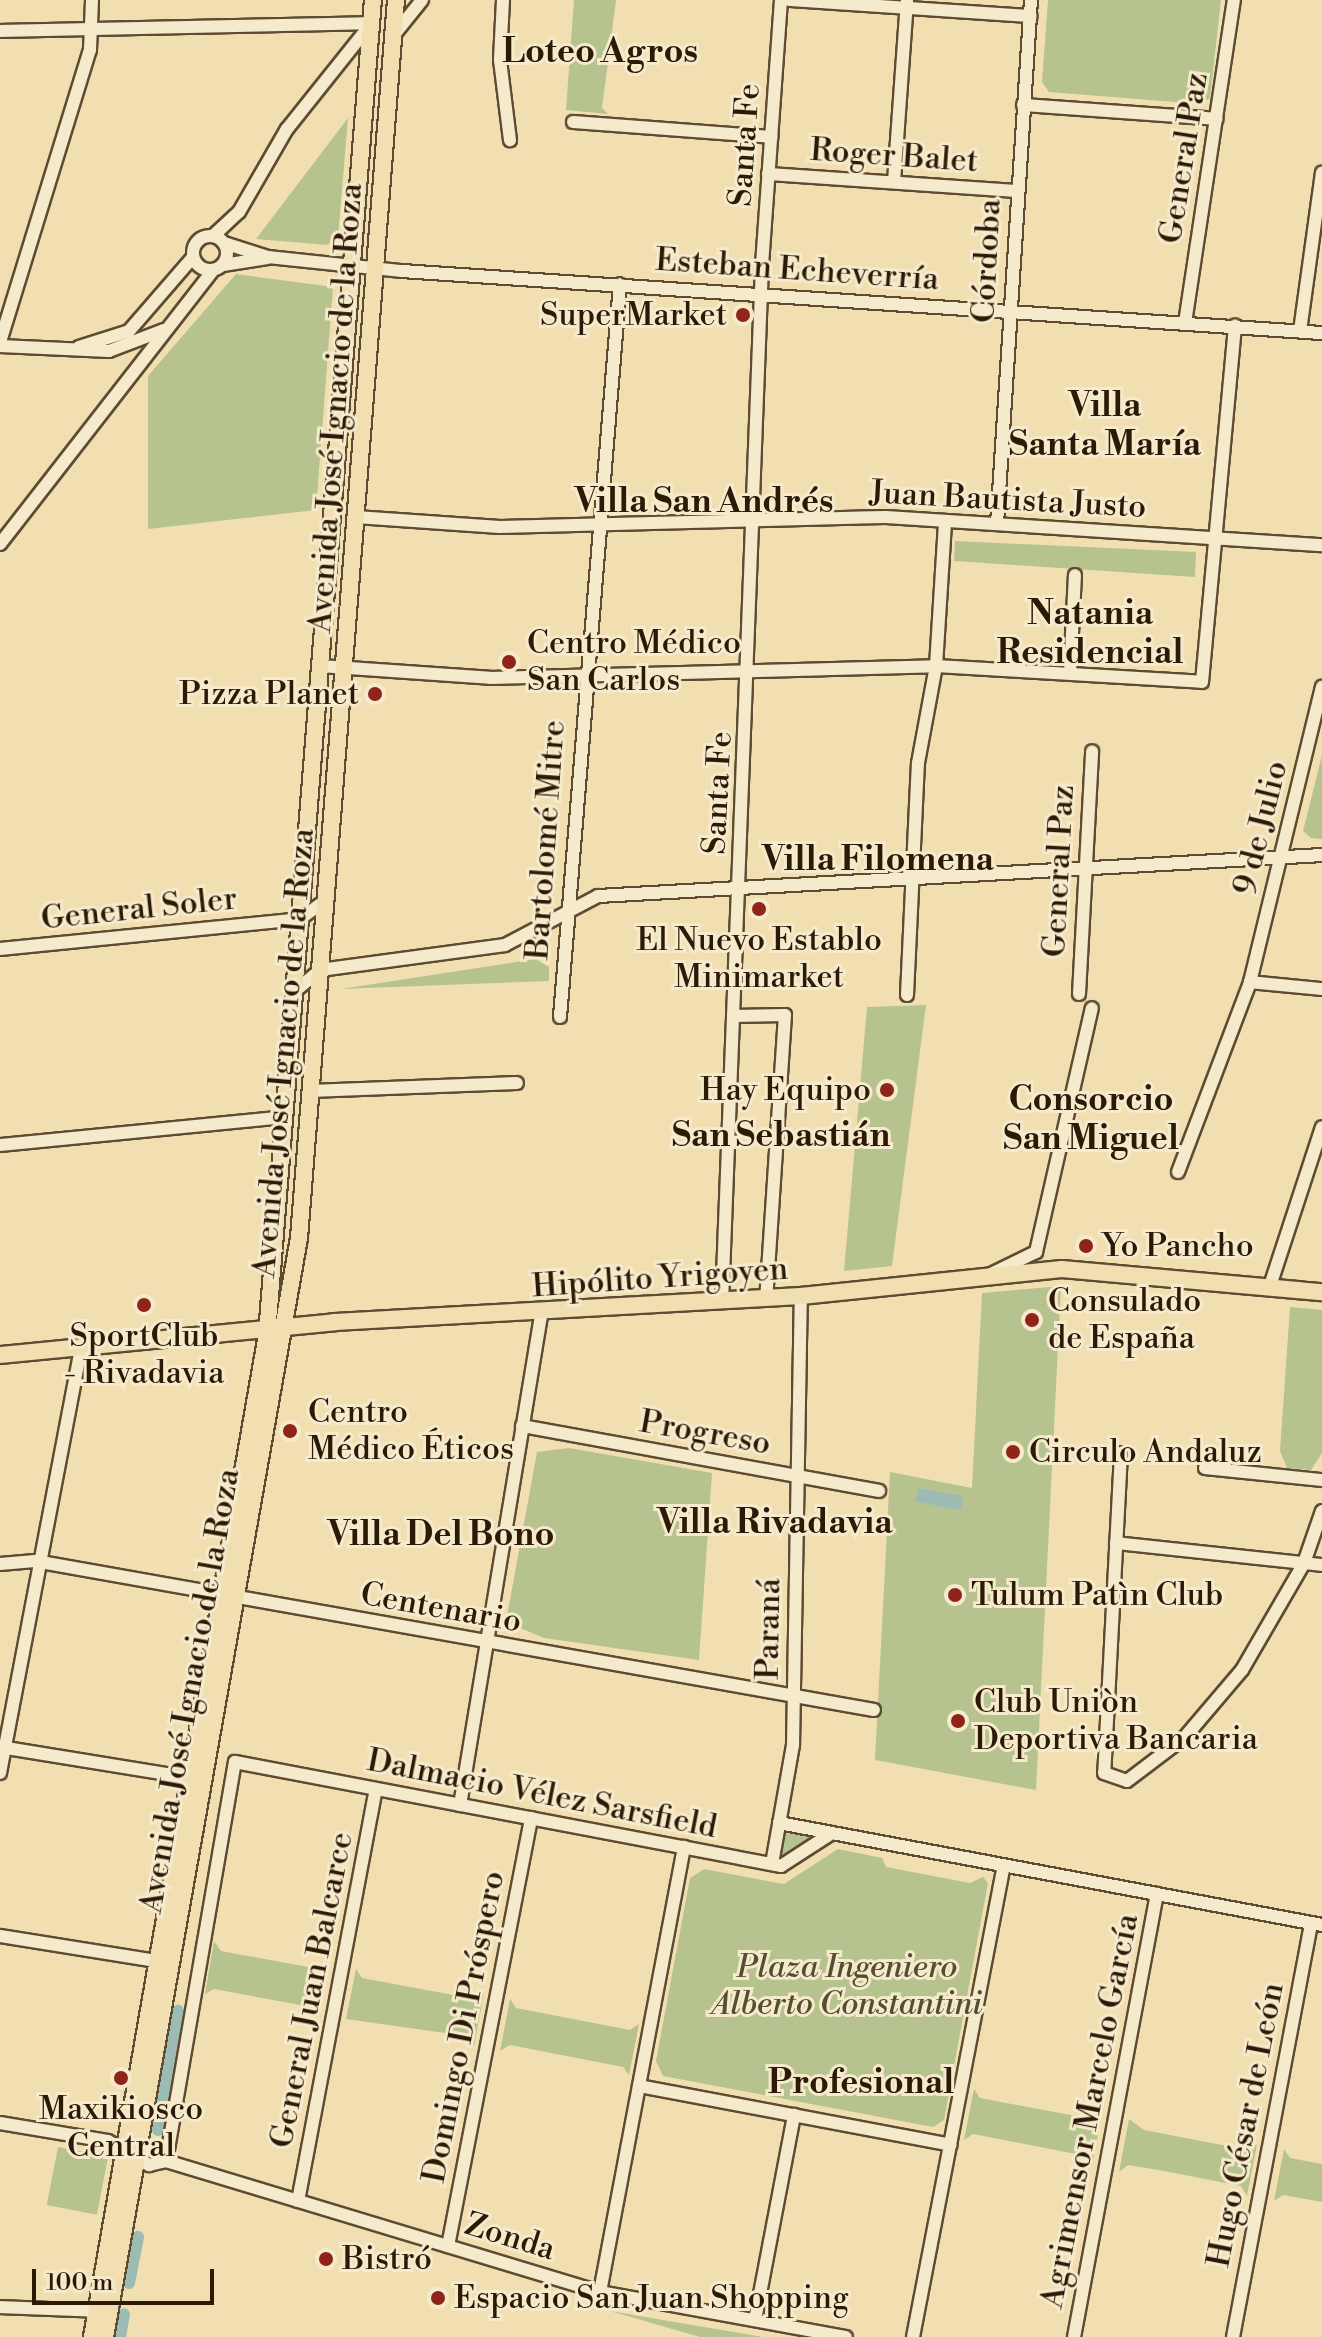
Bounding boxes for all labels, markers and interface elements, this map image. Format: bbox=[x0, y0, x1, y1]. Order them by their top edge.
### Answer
district label: Loteo Agros bbox=[502, 33, 698, 73]
street label: General Paz bbox=[1152, 70, 1216, 246]
street label: Santa Fe bbox=[722, 82, 768, 208]
street label: Roger Balet bbox=[809, 131, 979, 181]
street label: Avenida José Ignacio de la Roza bbox=[301, 182, 371, 634]
street label: Córdoba bbox=[965, 198, 1009, 324]
street label: Esteban Echeverría bbox=[654, 241, 940, 299]
place label: SuperMarket bbox=[540, 296, 727, 334]
marker: SuperMarket bbox=[734, 306, 752, 324]
district label: Villa Santa María bbox=[1009, 386, 1201, 466]
street label: Juan Bautista Justo bbox=[869, 474, 1147, 526]
district label: Villa San Andrés bbox=[575, 483, 833, 523]
district label: Natania Residencial bbox=[997, 594, 1183, 674]
place label: Centro Médico San Carlos bbox=[527, 625, 741, 700]
marker: Centro Médico San Carlos bbox=[498, 651, 520, 673]
place label: Pizza Planet bbox=[179, 675, 359, 713]
marker: Pizza Planet bbox=[366, 685, 384, 703]
street label: Bartolomé Mitre bbox=[518, 719, 574, 961]
street label: Santa Fe bbox=[696, 730, 740, 856]
street label: 9 de Julio bbox=[1226, 757, 1296, 899]
street label: General Paz bbox=[1035, 784, 1083, 958]
street label: Avenida José Ignacio de la Roza bbox=[245, 827, 323, 1279]
district label: Villa Filomena bbox=[762, 841, 994, 881]
street label: General Soler bbox=[39, 880, 239, 938]
marker: El Nuevo Establo Minimarket bbox=[750, 900, 768, 918]
place label: El Nuevo Establo Minimarket bbox=[636, 922, 882, 997]
place label: Hay Equipo bbox=[700, 1071, 871, 1109]
district label: Consorcio San Miguel bbox=[1003, 1080, 1179, 1160]
marker: Hay Equipo bbox=[878, 1081, 896, 1099]
district label: San Sebastián bbox=[672, 1117, 890, 1157]
place label: Yo Pancho bbox=[1102, 1227, 1254, 1265]
marker: Yo Pancho bbox=[1077, 1237, 1095, 1255]
street label: Hipólito Yrigoyen bbox=[531, 1250, 789, 1306]
place label: Consulado de España bbox=[1048, 1283, 1201, 1358]
marker: SportClub - Rivadavia bbox=[135, 1296, 153, 1314]
marker: Consulado de España bbox=[1023, 1311, 1041, 1329]
place label: SportClub - Rivadavia bbox=[64, 1318, 224, 1393]
place label: Centro Médico Éticos bbox=[308, 1394, 514, 1469]
street label: Progreso bbox=[636, 1403, 774, 1463]
marker: Centro Médico Éticos bbox=[279, 1420, 301, 1442]
place label: Circulo Andaluz bbox=[1029, 1433, 1262, 1471]
marker: Circulo Andaluz bbox=[1004, 1443, 1022, 1461]
street label: Avenida José Ignacio de la Roza bbox=[132, 1466, 248, 1916]
district label: Villa Rivadavia bbox=[657, 1504, 893, 1544]
district label: Villa Del Bono bbox=[328, 1516, 554, 1556]
street label: Centenario bbox=[358, 1575, 524, 1641]
place label: Tulum Patìn Club bbox=[971, 1576, 1223, 1614]
street label: Paraná bbox=[749, 1578, 789, 1680]
marker: Tulum Patìn Club bbox=[946, 1586, 964, 1604]
place label: Club Uniòn Deportiva Bancaria bbox=[974, 1684, 1258, 1759]
marker: Club Uniòn Deportiva Bancaria bbox=[949, 1712, 967, 1730]
street label: Dalmacio Vélez Sarsfield bbox=[364, 1741, 720, 1847]
street label: General Juan Balcarce bbox=[263, 1829, 361, 2151]
street label: Domingo Di Próspero bbox=[415, 1868, 513, 2186]
street label: Agrimensor Marcelo García bbox=[1033, 1910, 1147, 2312]
park label: Plaza Ingeniero Alberto Constantini bbox=[711, 1949, 983, 2024]
street label: Hugo César de León bbox=[1200, 1979, 1292, 2271]
district label: Profesional bbox=[768, 2064, 954, 2104]
marker: Maxikiosco Central bbox=[112, 2069, 130, 2087]
place label: Maxikiosco Central bbox=[39, 2091, 203, 2166]
street label: Zonda bbox=[460, 2205, 560, 2269]
place label: Bistró bbox=[342, 2240, 432, 2278]
marker: Bistró bbox=[317, 2250, 335, 2268]
scale bar bbox=[36, 2253, 218, 2303]
text: 100 m bbox=[46, 2268, 113, 2298]
place label: Espacio San Juan Shopping bbox=[454, 2279, 849, 2317]
marker: Espacio San Juan Shopping bbox=[429, 2289, 447, 2307]

